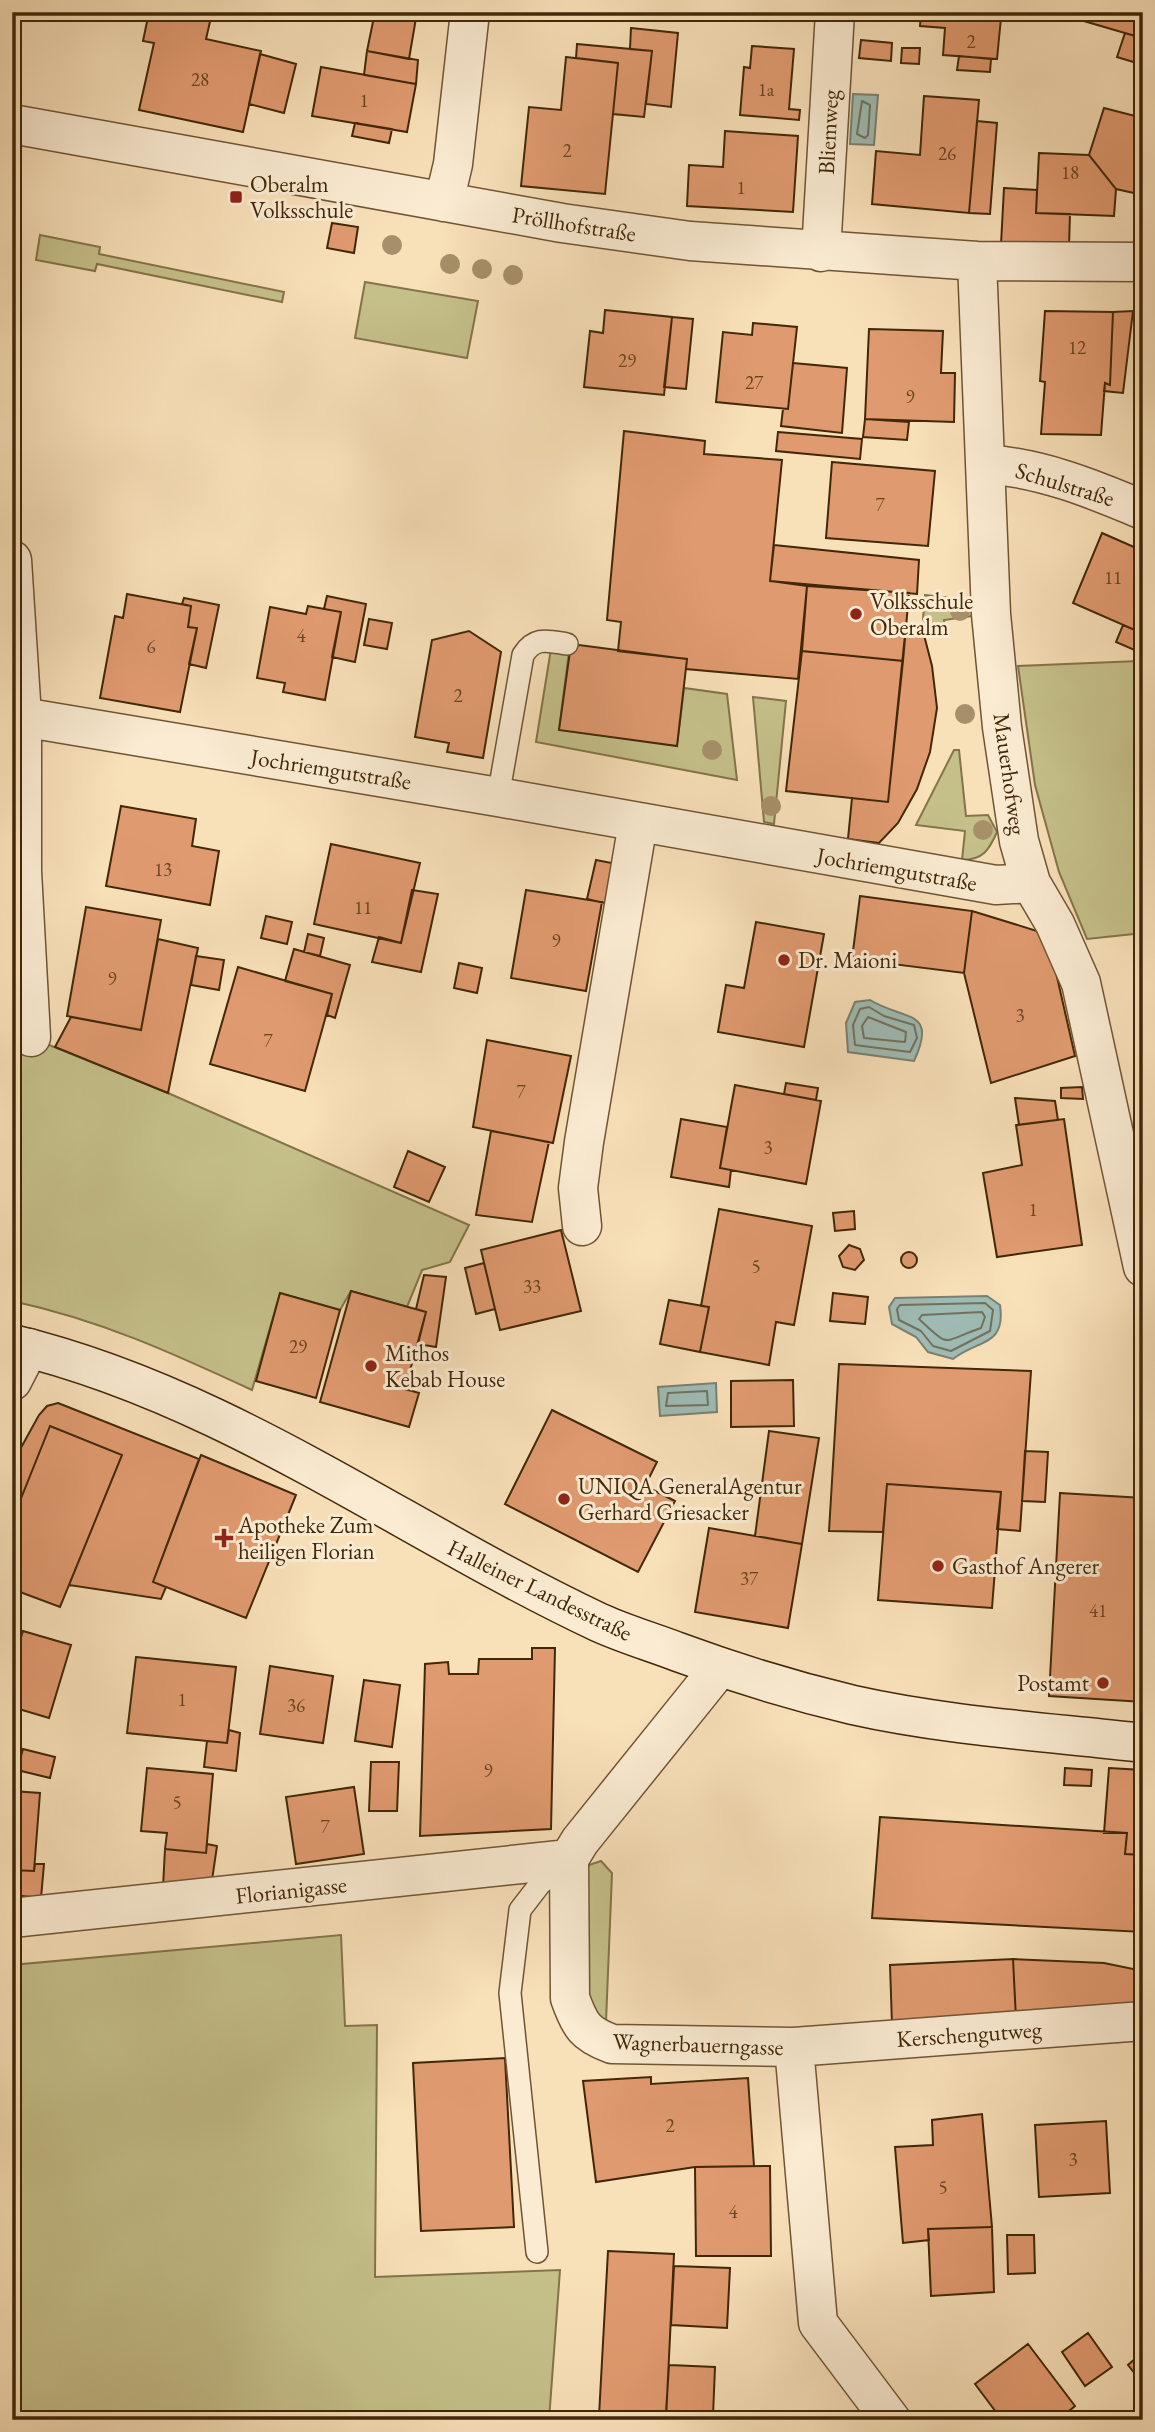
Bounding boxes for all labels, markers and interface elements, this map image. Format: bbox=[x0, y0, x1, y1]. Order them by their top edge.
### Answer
house number: 2 bbox=[966, 29, 976, 54]
house number: 28 bbox=[191, 67, 209, 92]
house number: 1a bbox=[758, 77, 775, 102]
house number: 1 bbox=[359, 88, 369, 113]
street label: Bliemweg bbox=[811, 88, 845, 175]
house number: 2 bbox=[562, 138, 572, 163]
house number: 26 bbox=[938, 141, 956, 166]
house number: 18 bbox=[1061, 160, 1079, 185]
place label: Oberalm Volksschule bbox=[250, 169, 353, 225]
house number: 1 bbox=[736, 175, 746, 200]
marker: Oberalm Volksschule bbox=[228, 189, 244, 205]
street label: Pröllhofstraße bbox=[510, 199, 638, 249]
house number: 12 bbox=[1068, 335, 1086, 360]
house number: 29 bbox=[618, 348, 636, 373]
house number: 27 bbox=[745, 370, 764, 395]
house number: 9 bbox=[905, 384, 915, 409]
street label: Schulstraße bbox=[1012, 455, 1118, 513]
house number: 7 bbox=[875, 492, 885, 517]
house number: 11 bbox=[1104, 565, 1122, 590]
place label: Volksschule Oberalm bbox=[870, 586, 973, 642]
marker: Volksschule Oberalm bbox=[848, 606, 864, 622]
house number: 4 bbox=[296, 623, 306, 648]
house number: 6 bbox=[146, 634, 156, 659]
house number: 2 bbox=[453, 683, 463, 708]
street label: Mauerhofweg bbox=[987, 711, 1034, 838]
street label: Jochriemgutstraße bbox=[247, 741, 413, 796]
street label: Jochriemgutstraße bbox=[813, 840, 979, 898]
house number: 13 bbox=[154, 857, 172, 882]
house number: 11 bbox=[354, 895, 372, 920]
house number: 9 bbox=[551, 928, 561, 953]
place label: Dr. Maioni bbox=[798, 945, 898, 975]
marker: Dr. Maioni bbox=[776, 952, 792, 968]
house number: 9 bbox=[107, 966, 117, 991]
house number: 3 bbox=[1015, 1003, 1025, 1028]
house number: 7 bbox=[263, 1028, 273, 1053]
house number: 7 bbox=[516, 1079, 526, 1104]
house number: 3 bbox=[763, 1135, 773, 1160]
house number: 1 bbox=[1028, 1197, 1038, 1222]
house number: 5 bbox=[751, 1254, 761, 1279]
house number: 33 bbox=[523, 1274, 541, 1299]
house number: 29 bbox=[289, 1334, 307, 1359]
place label: Mithos Kebab House bbox=[385, 1338, 505, 1394]
marker: Mithos Kebab House bbox=[363, 1358, 379, 1374]
place label: UNIQA GeneralAgentur Gerhard Griesacker bbox=[578, 1471, 802, 1527]
marker: UNIQA GeneralAgentur Gerhard Griesacker bbox=[556, 1491, 572, 1507]
place label: Apotheke Zum heiligen Florian bbox=[237, 1510, 375, 1566]
marker: Apotheke Zum heiligen Florian bbox=[216, 1530, 232, 1546]
street label: Halleiner Landesstraße bbox=[443, 1532, 637, 1648]
place label: Gasthof Angerer bbox=[952, 1551, 1099, 1581]
marker: Gasthof Angerer bbox=[930, 1558, 946, 1574]
house number: 37 bbox=[740, 1566, 759, 1591]
house number: 41 bbox=[1089, 1598, 1107, 1623]
place label: Postamt bbox=[1017, 1668, 1090, 1698]
marker: Postamt bbox=[1095, 1675, 1111, 1691]
house number: 1 bbox=[177, 1687, 187, 1712]
house number: 36 bbox=[287, 1693, 305, 1718]
house number: 9 bbox=[483, 1758, 493, 1783]
house number: 5 bbox=[172, 1790, 182, 1815]
house number: 7 bbox=[320, 1814, 330, 1839]
street label: Florianigasse bbox=[234, 1869, 348, 1911]
street label: Kerschengutweg bbox=[895, 2014, 1044, 2054]
street label: Wagnerbauerngasse bbox=[612, 2026, 784, 2062]
house number: 2 bbox=[665, 2113, 675, 2138]
house number: 3 bbox=[1068, 2147, 1078, 2172]
house number: 5 bbox=[938, 2175, 948, 2200]
house number: 4 bbox=[728, 2199, 738, 2224]

